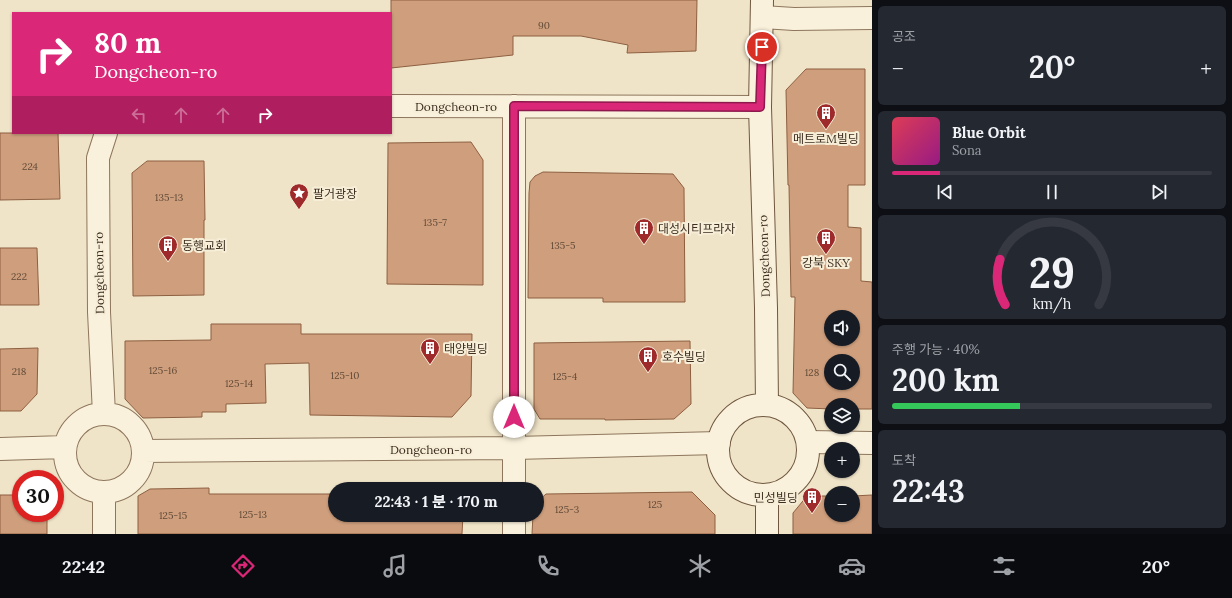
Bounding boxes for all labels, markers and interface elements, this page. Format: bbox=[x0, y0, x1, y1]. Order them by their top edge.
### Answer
house number: 90 bbox=[538, 19, 550, 32]
text: 80 m bbox=[94, 25, 161, 61]
icon: right bbox=[28, 28, 80, 80]
text: 공조 bbox=[892, 28, 916, 45]
pin bbox=[745, 30, 779, 64]
icon: arrive bbox=[751, 36, 773, 58]
text: 20° bbox=[1029, 48, 1075, 86]
text: − bbox=[892, 54, 904, 82]
text: + bbox=[1200, 54, 1212, 82]
text: Dongcheon-ro bbox=[94, 60, 217, 83]
street label: Dongcheon-ro bbox=[415, 99, 497, 114]
building icon: 메트로M빌딩 bbox=[815, 102, 837, 130]
icon: left bbox=[128, 104, 150, 126]
icon: ahead bbox=[170, 104, 192, 126]
icon: ahead bbox=[212, 104, 234, 126]
icon: right bbox=[254, 104, 276, 126]
text: Blue Orbit bbox=[952, 123, 1026, 142]
place label: 메트로M빌딩 bbox=[793, 131, 859, 146]
text: Sona bbox=[952, 142, 982, 159]
house number: 224 bbox=[22, 160, 39, 173]
icon: previous bbox=[934, 181, 956, 203]
icon: pause bbox=[1041, 181, 1063, 203]
icon: next bbox=[1148, 181, 1170, 203]
place icon: 팔거광장 bbox=[288, 182, 310, 210]
place label: 팔거광장 bbox=[313, 186, 357, 201]
house number: 135-13 bbox=[155, 191, 184, 204]
street label: Dongcheon-ro bbox=[755, 215, 773, 297]
house number: 135-7 bbox=[423, 216, 447, 229]
building icon: 대성시티프라자 bbox=[633, 217, 655, 245]
place label: 대성시티프라자 bbox=[658, 221, 735, 236]
building icon: 강북 SKY bbox=[815, 227, 837, 255]
street label: Dongcheon-ro bbox=[91, 232, 107, 314]
building icon: 동행교회 bbox=[157, 234, 179, 262]
place label: 동행교회 bbox=[182, 238, 226, 253]
house number: 135-5 bbox=[551, 239, 576, 252]
text: 29 bbox=[1029, 246, 1075, 299]
place label: 강북 SKY bbox=[802, 255, 850, 270]
house number: 222 bbox=[11, 270, 27, 283]
text: km/h bbox=[1033, 295, 1072, 314]
map controls bbox=[824, 310, 860, 522]
button: sound bbox=[824, 310, 860, 346]
building icon: 태양빌딩 bbox=[419, 337, 441, 365]
place label: 태양빌딩 bbox=[444, 341, 488, 356]
text: 주행 가능 · 40% bbox=[892, 341, 980, 358]
building icon: 호수빌딩 bbox=[637, 345, 659, 373]
place label: 호수빌딩 bbox=[662, 349, 706, 364]
button: search bbox=[824, 354, 860, 390]
text: 200 km bbox=[892, 361, 999, 399]
house number: 125-16 bbox=[149, 364, 177, 377]
house number: 218 bbox=[12, 365, 27, 378]
house number: 128 bbox=[805, 366, 820, 379]
house number: 125-10 bbox=[331, 369, 359, 382]
house number: 125-4 bbox=[553, 370, 578, 383]
house number: 125-14 bbox=[225, 377, 254, 390]
position arrow bbox=[493, 396, 535, 438]
button: layers bbox=[824, 398, 860, 434]
street label: Dongcheon-ro bbox=[390, 442, 472, 457]
button: + bbox=[824, 442, 860, 478]
text: 도착 bbox=[892, 452, 916, 469]
speed limit sign: 30 bbox=[12, 470, 64, 522]
text: 22:43 bbox=[892, 472, 965, 510]
building icon: 민성빌딩 bbox=[801, 486, 823, 514]
button: − bbox=[824, 486, 860, 522]
place label: 민성빌딩 bbox=[754, 490, 798, 505]
text: 22:43 · 1 분 · 170 m bbox=[374, 492, 498, 511]
house number: 125 bbox=[648, 498, 662, 511]
house number: 125-3 bbox=[555, 503, 580, 516]
house number: 125-13 bbox=[239, 508, 268, 521]
house number: 125-15 bbox=[159, 509, 187, 522]
icon: directions bbox=[229, 552, 257, 580]
icon: music bbox=[381, 552, 409, 580]
icon: phone bbox=[534, 552, 562, 580]
icon: climate bbox=[686, 552, 714, 580]
icon: car bbox=[838, 552, 866, 580]
icon: filters bbox=[990, 552, 1018, 580]
text: 22:42 bbox=[62, 555, 105, 578]
text: 20° bbox=[1142, 555, 1170, 578]

